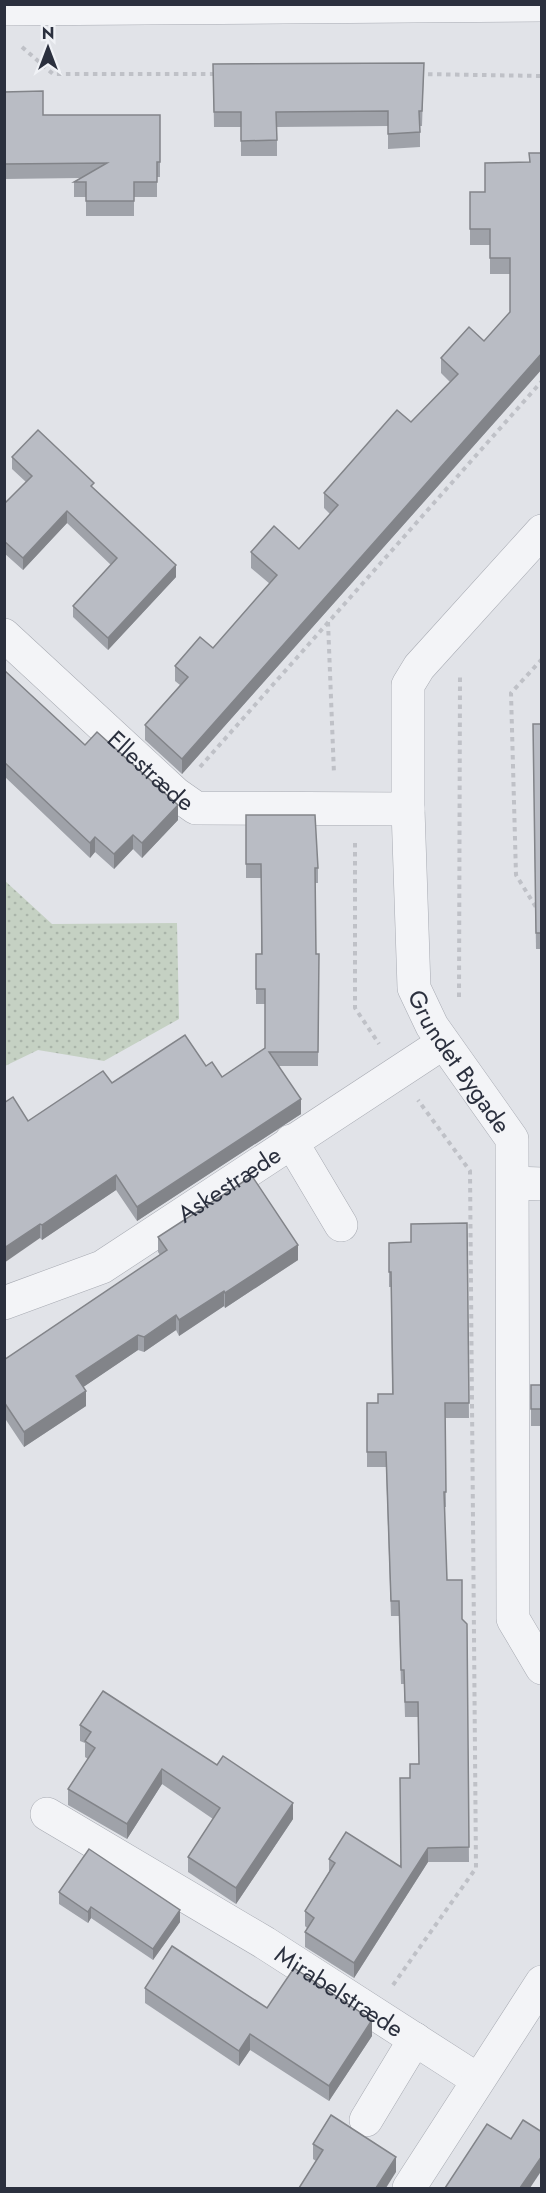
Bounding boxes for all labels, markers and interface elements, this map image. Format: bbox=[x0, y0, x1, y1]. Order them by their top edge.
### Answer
north arrow bbox=[18, 18, 78, 78]
text: N bbox=[42, 22, 54, 45]
street label: Ellestræde bbox=[100, 722, 201, 819]
street label: Grundet Bygade bbox=[400, 984, 520, 1140]
street label: Askestræde bbox=[170, 1137, 287, 1231]
street label: Mirabelstræde bbox=[268, 1937, 411, 2045]

